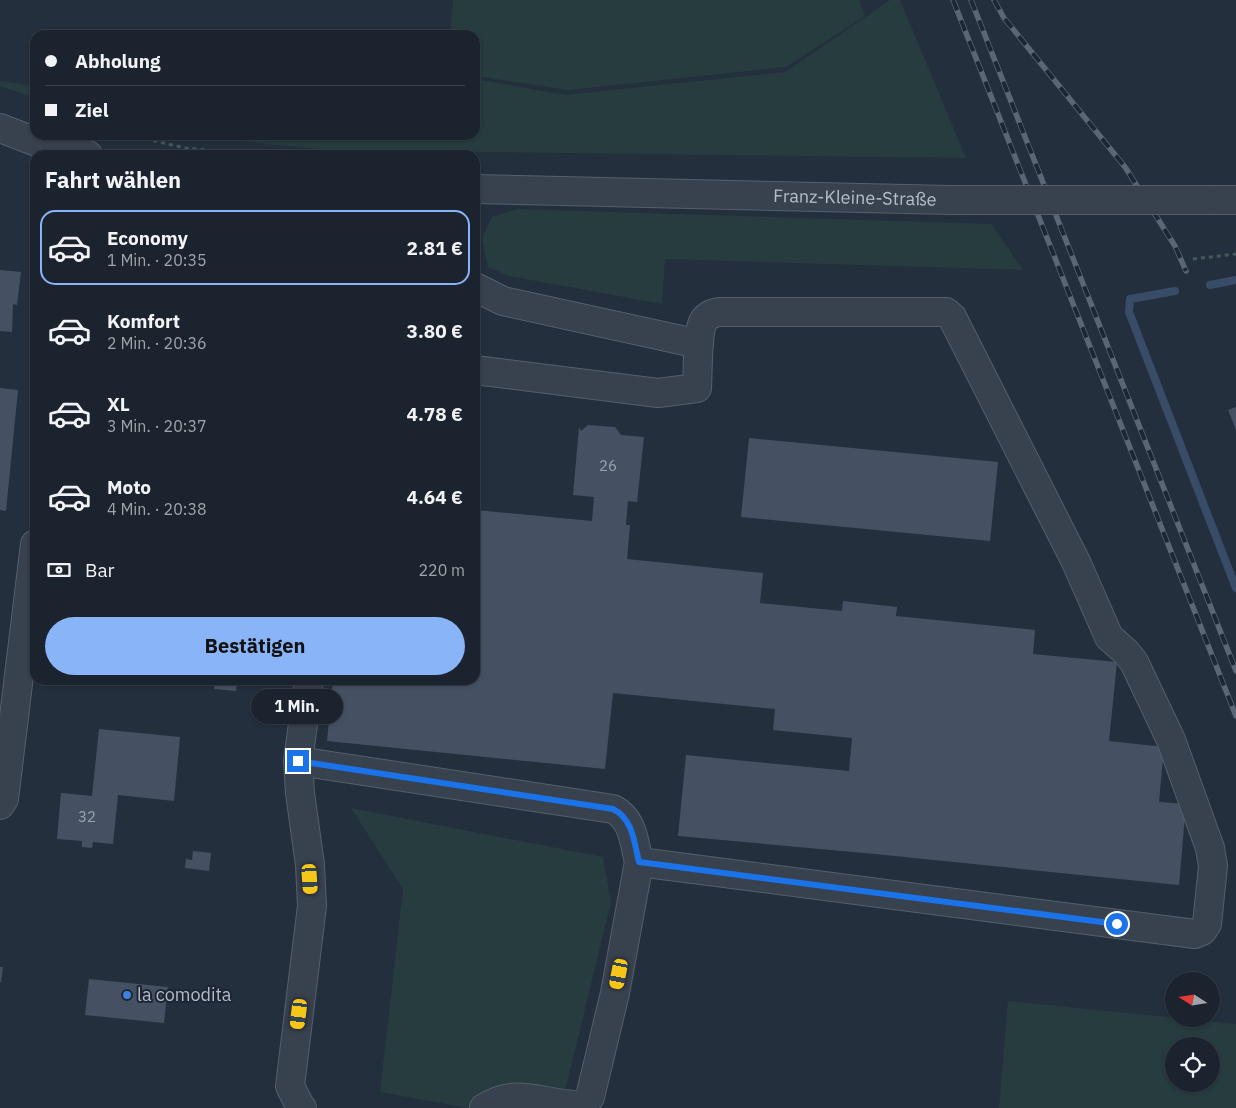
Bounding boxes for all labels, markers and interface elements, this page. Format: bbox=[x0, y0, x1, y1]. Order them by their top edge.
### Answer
text: Abholung bbox=[75, 49, 161, 73]
text: Ziel bbox=[75, 98, 108, 122]
text: Fahrt wählen bbox=[45, 165, 181, 194]
street label: Franz-Kleine-Straße bbox=[773, 184, 937, 211]
icon: car bbox=[47, 225, 92, 270]
text: Economy bbox=[107, 226, 188, 250]
text: 2.81 € bbox=[407, 236, 463, 260]
text: 1 Min. · 20:35 bbox=[107, 250, 207, 270]
icon: car bbox=[47, 308, 92, 353]
text: Komfort bbox=[107, 309, 180, 333]
text: 3.80 € bbox=[407, 319, 463, 343]
text: 2 Min. · 20:36 bbox=[107, 333, 207, 353]
icon: car bbox=[47, 391, 92, 436]
text: XL bbox=[107, 392, 130, 416]
text: 4.78 € bbox=[407, 402, 463, 426]
text: 3 Min. · 20:37 bbox=[107, 416, 207, 436]
house number: 26 bbox=[599, 456, 617, 475]
icon: car bbox=[47, 474, 92, 519]
text: Moto bbox=[107, 475, 151, 499]
text: 4.64 € bbox=[407, 485, 463, 509]
text: 4 Min. · 20:38 bbox=[107, 499, 207, 519]
icon: cash bbox=[45, 556, 73, 584]
text: Bar bbox=[85, 558, 115, 582]
text: 220 m bbox=[418, 560, 465, 580]
button: Bestätigen bbox=[45, 617, 465, 675]
callout: 1 Min. bbox=[252, 688, 344, 724]
text: 1 Min. bbox=[274, 696, 320, 716]
route end bbox=[287, 750, 309, 772]
house number: 32 bbox=[78, 807, 96, 826]
car bbox=[301, 864, 318, 894]
route start bbox=[1106, 913, 1128, 935]
car bbox=[608, 958, 629, 990]
north arrow bbox=[1165, 972, 1220, 1028]
map controls bbox=[1165, 972, 1220, 1092]
place label: la comodita bbox=[137, 983, 232, 1006]
marker: la comodita bbox=[121, 989, 133, 1001]
car bbox=[289, 998, 308, 1030]
button: locate bbox=[1165, 1037, 1220, 1092]

